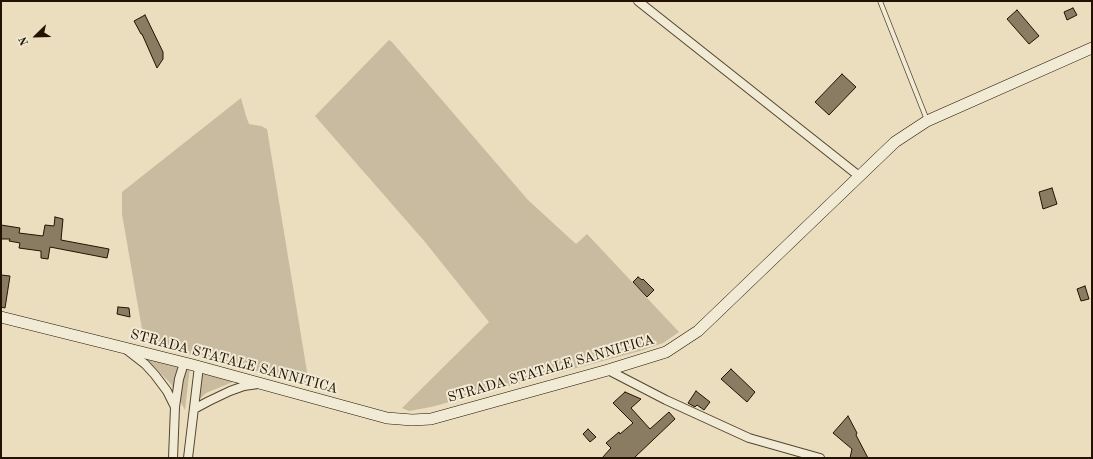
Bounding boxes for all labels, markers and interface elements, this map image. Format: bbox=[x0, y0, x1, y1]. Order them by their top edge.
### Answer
north arrow bbox=[16, 16, 56, 56]
text: N bbox=[18, 35, 31, 47]
street label: STRADA STATALE SANNITICA bbox=[128, 326, 340, 398]
street label: STRADA STATALE SANNITICA bbox=[446, 331, 656, 407]

